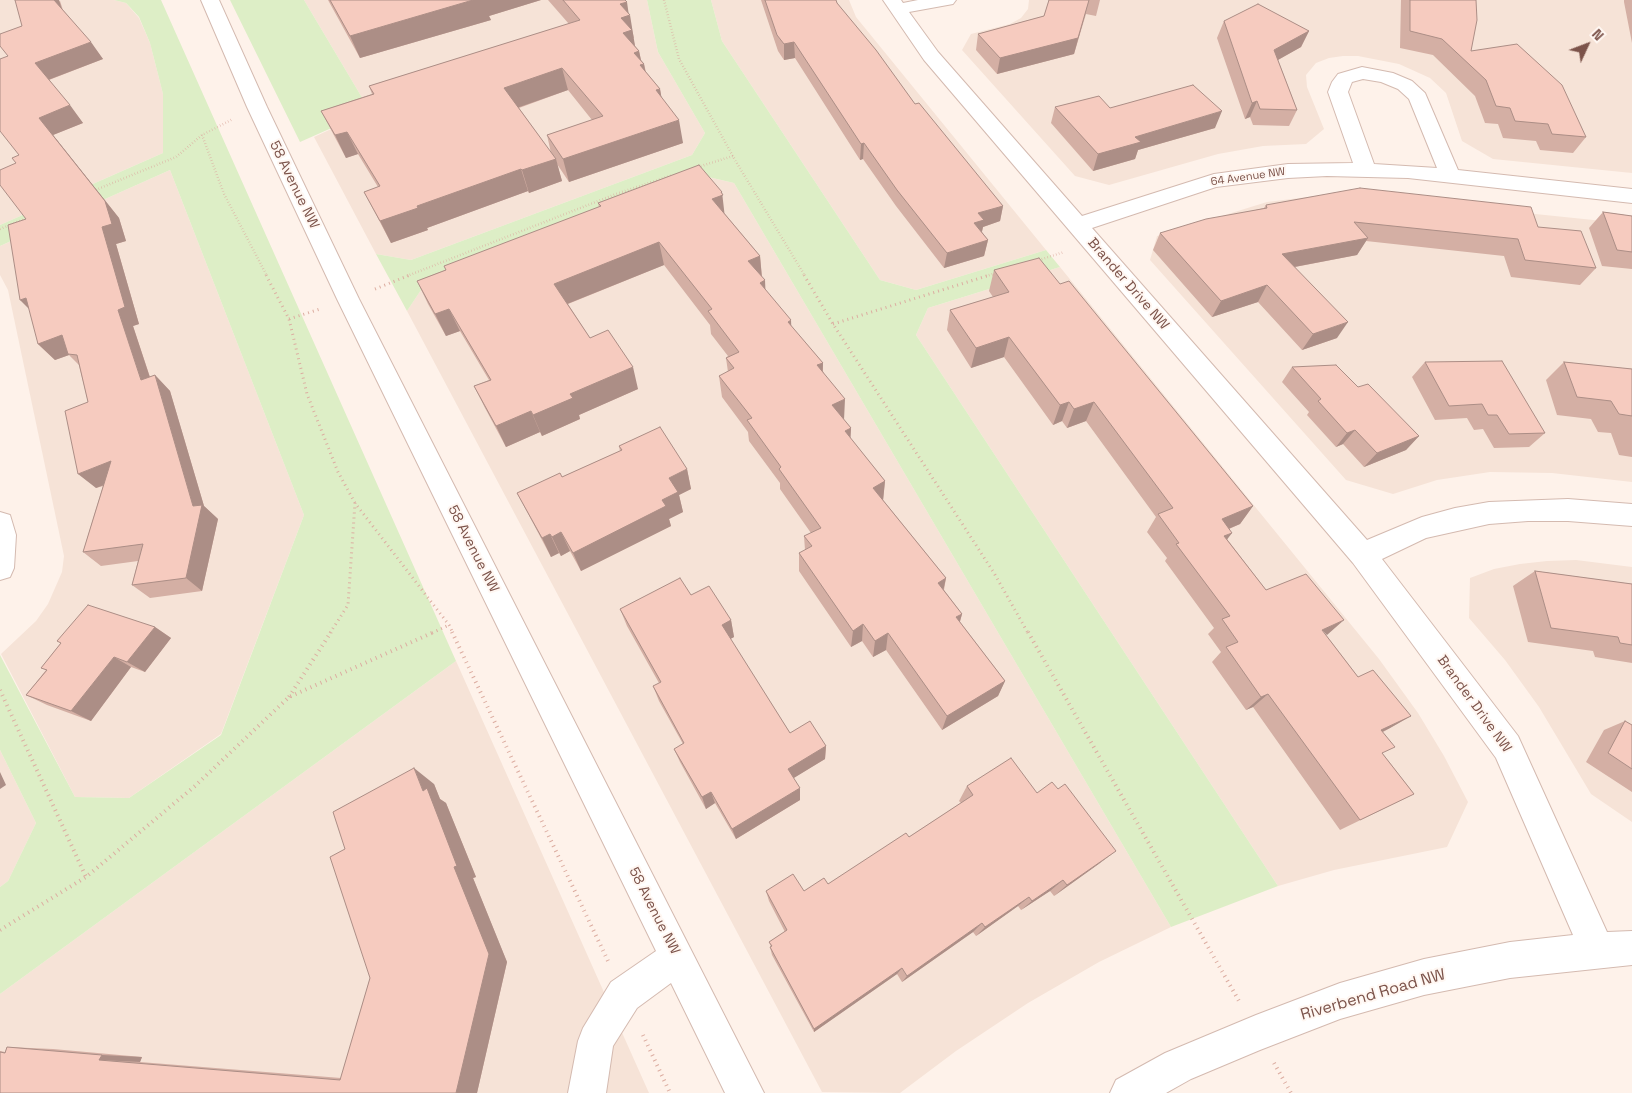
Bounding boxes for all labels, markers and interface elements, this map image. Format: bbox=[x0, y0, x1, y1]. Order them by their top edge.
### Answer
north arrow bbox=[1562, 20, 1612, 70]
text: N bbox=[1588, 25, 1608, 44]
street label: 58 Avenue NW bbox=[266, 138, 322, 232]
street label: 64 Avenue NW bbox=[1210, 165, 1286, 189]
street label: Brander Drive NW bbox=[1084, 235, 1172, 333]
street label: 58 Avenue NW bbox=[444, 503, 502, 595]
street label: Brander Drive NW bbox=[1433, 652, 1515, 756]
street label: 58 Avenue NW bbox=[625, 865, 683, 957]
street label: Riverbend Road NW bbox=[1298, 965, 1448, 1025]

